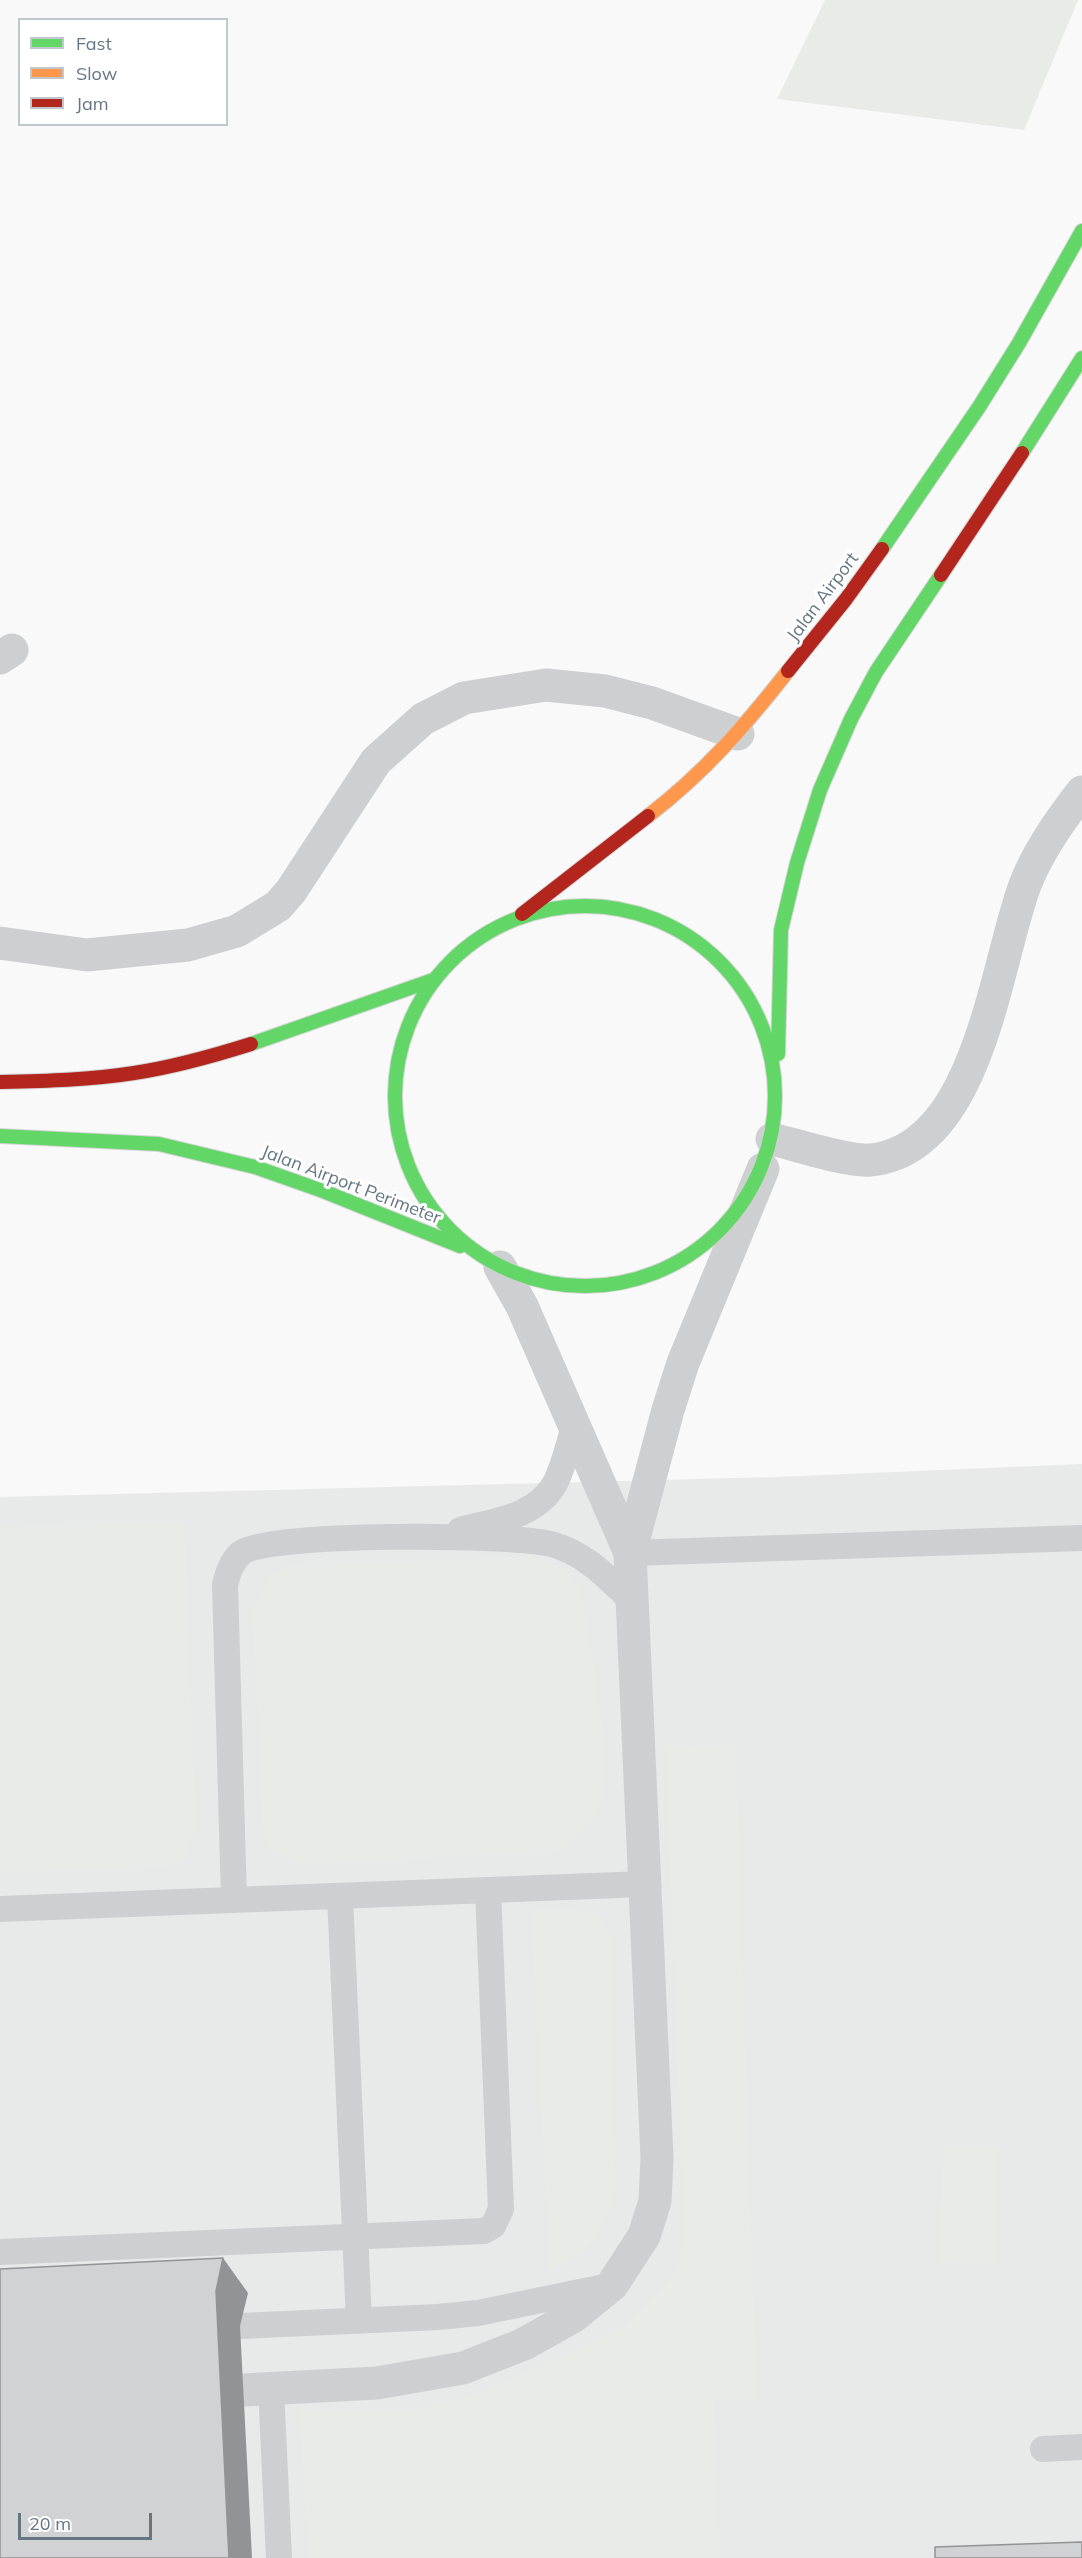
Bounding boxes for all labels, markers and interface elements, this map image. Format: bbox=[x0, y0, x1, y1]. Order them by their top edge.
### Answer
legend bbox=[18, 18, 228, 126]
text: Fast bbox=[76, 32, 112, 55]
text: Slow bbox=[76, 62, 117, 85]
text: Jam bbox=[76, 92, 109, 115]
street label: Jalan Airport bbox=[783, 548, 863, 646]
street label: Jalan Airport Perimeter bbox=[258, 1141, 444, 1229]
scale bar bbox=[21, 2501, 154, 2539]
text: 20 m bbox=[29, 2512, 71, 2535]

